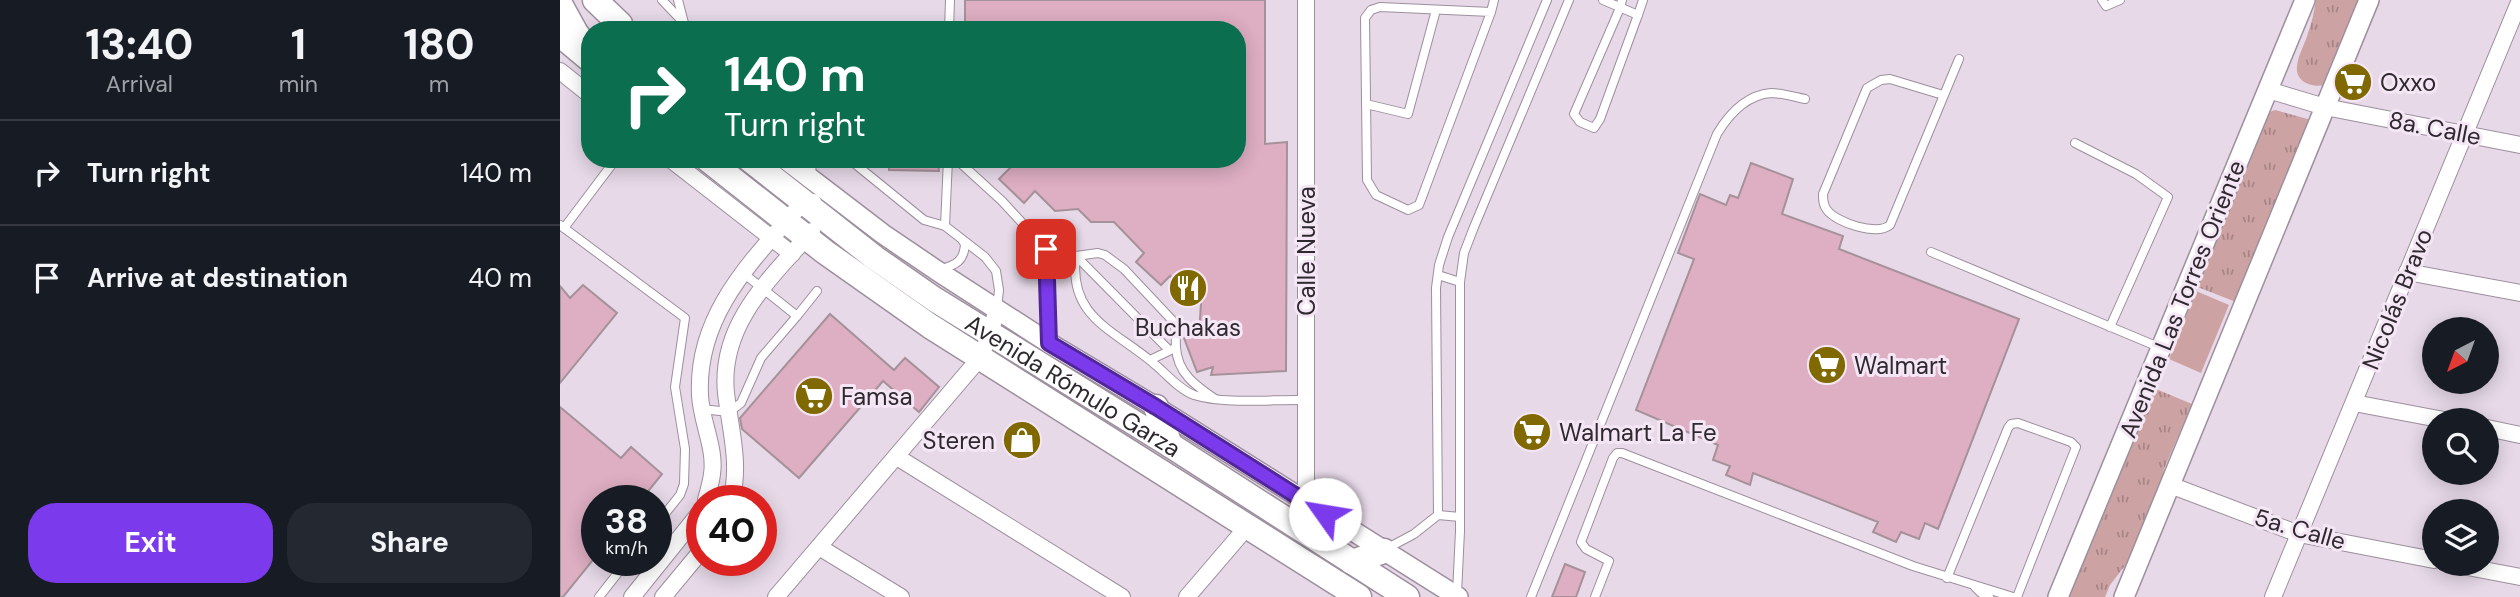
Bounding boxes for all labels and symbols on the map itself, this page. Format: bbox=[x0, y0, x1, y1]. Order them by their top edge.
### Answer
supermarket icon: Oxxo bbox=[2332, 61, 2374, 103]
place label: Oxxo bbox=[2380, 67, 2436, 98]
street label: 8a. Calle bbox=[2386, 104, 2484, 152]
street label: Avenida Las Torres Oriente bbox=[2112, 156, 2252, 442]
street label: Calle Nueva bbox=[1291, 186, 1322, 316]
pin bbox=[1016, 219, 1076, 279]
street label: Nicolás Bravo bbox=[2355, 224, 2439, 374]
restaurant icon: Buchakas bbox=[1167, 267, 1209, 309]
street label: Avenida Rómulo Garza bbox=[960, 307, 1187, 464]
place label: Buchakas bbox=[1135, 312, 1241, 343]
north arrow bbox=[2422, 317, 2499, 394]
supermarket icon: Walmart bbox=[1806, 344, 1848, 386]
place label: Walmart bbox=[1854, 350, 1947, 381]
supermarket icon: Famsa bbox=[793, 375, 835, 417]
place label: Famsa bbox=[841, 381, 913, 412]
supermarket icon: Walmart La Fe bbox=[1511, 411, 1553, 453]
place label: Walmart La Fe bbox=[1559, 417, 1717, 448]
shop icon: Steren bbox=[1001, 419, 1043, 461]
place label: Steren bbox=[923, 425, 995, 456]
position arrow bbox=[1288, 477, 1362, 551]
speed limit sign: 40 bbox=[686, 485, 777, 576]
street label: 5a. Calle bbox=[2251, 501, 2349, 557]

